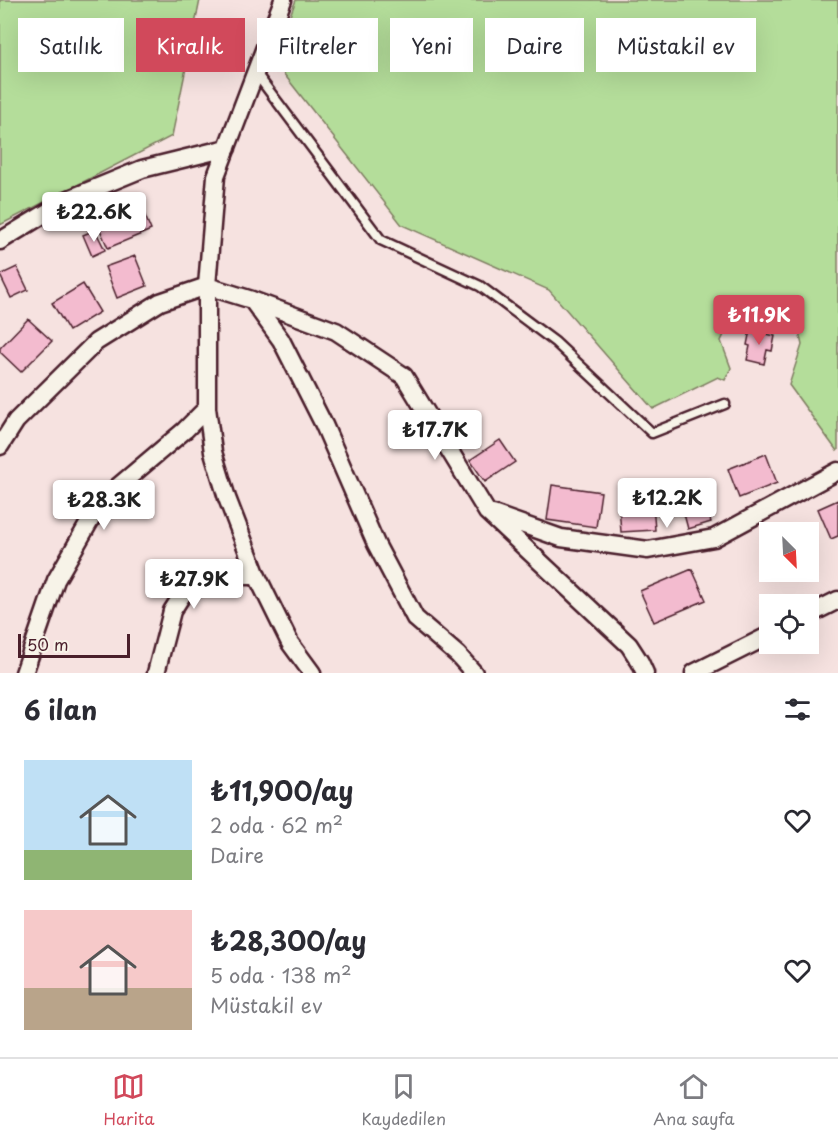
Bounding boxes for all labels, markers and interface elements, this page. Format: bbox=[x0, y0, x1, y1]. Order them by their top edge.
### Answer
chip: Satılık bbox=[18, 18, 124, 72]
chip: Kiralık bbox=[136, 18, 245, 72]
chip: Filtreler bbox=[257, 18, 378, 72]
chip: Yeni bbox=[390, 18, 473, 72]
chip: Daire bbox=[485, 18, 584, 72]
chip: Müstakil ev bbox=[596, 18, 756, 72]
pin: ₺22.6K bbox=[45, 192, 143, 243]
text: ₺22.6K bbox=[56, 196, 132, 226]
pin: ₺11.9K bbox=[710, 295, 808, 346]
text: ₺11.9K bbox=[727, 299, 791, 329]
pin: ₺17.7K bbox=[386, 410, 484, 461]
text: ₺17.7K bbox=[402, 414, 468, 444]
pin: ₺12.2K bbox=[618, 478, 716, 529]
pin: ₺28.3K bbox=[55, 480, 153, 531]
text: ₺12.2K bbox=[632, 482, 702, 512]
text: ₺28.3K bbox=[67, 484, 141, 514]
north arrow bbox=[759, 522, 819, 582]
map controls bbox=[759, 522, 819, 654]
pin: ₺27.9K bbox=[145, 559, 243, 610]
text: ₺27.9K bbox=[159, 563, 229, 593]
button: locate bbox=[759, 594, 819, 654]
scale bar bbox=[18, 631, 130, 658]
text: 50 m bbox=[27, 632, 68, 656]
text: 6 ilan bbox=[24, 690, 97, 729]
icon: filters bbox=[781, 693, 814, 726]
text: ₺11,900/ay bbox=[210, 771, 353, 810]
icon: home bbox=[72, 784, 144, 856]
icon: heart bbox=[781, 804, 814, 837]
text: 2 oda · 62 m² bbox=[210, 810, 343, 840]
text: Daire bbox=[210, 840, 264, 870]
text: ₺28,300/ay bbox=[210, 921, 366, 960]
icon: home bbox=[72, 934, 144, 1006]
icon: heart bbox=[781, 954, 814, 987]
text: 5 oda · 138 m² bbox=[210, 960, 351, 990]
text: Müstakil ev bbox=[210, 990, 322, 1020]
tab: Harita bbox=[104, 1070, 154, 1130]
tab: Kaydedilen bbox=[362, 1070, 446, 1130]
tab: Ana sayfa bbox=[653, 1070, 734, 1130]

